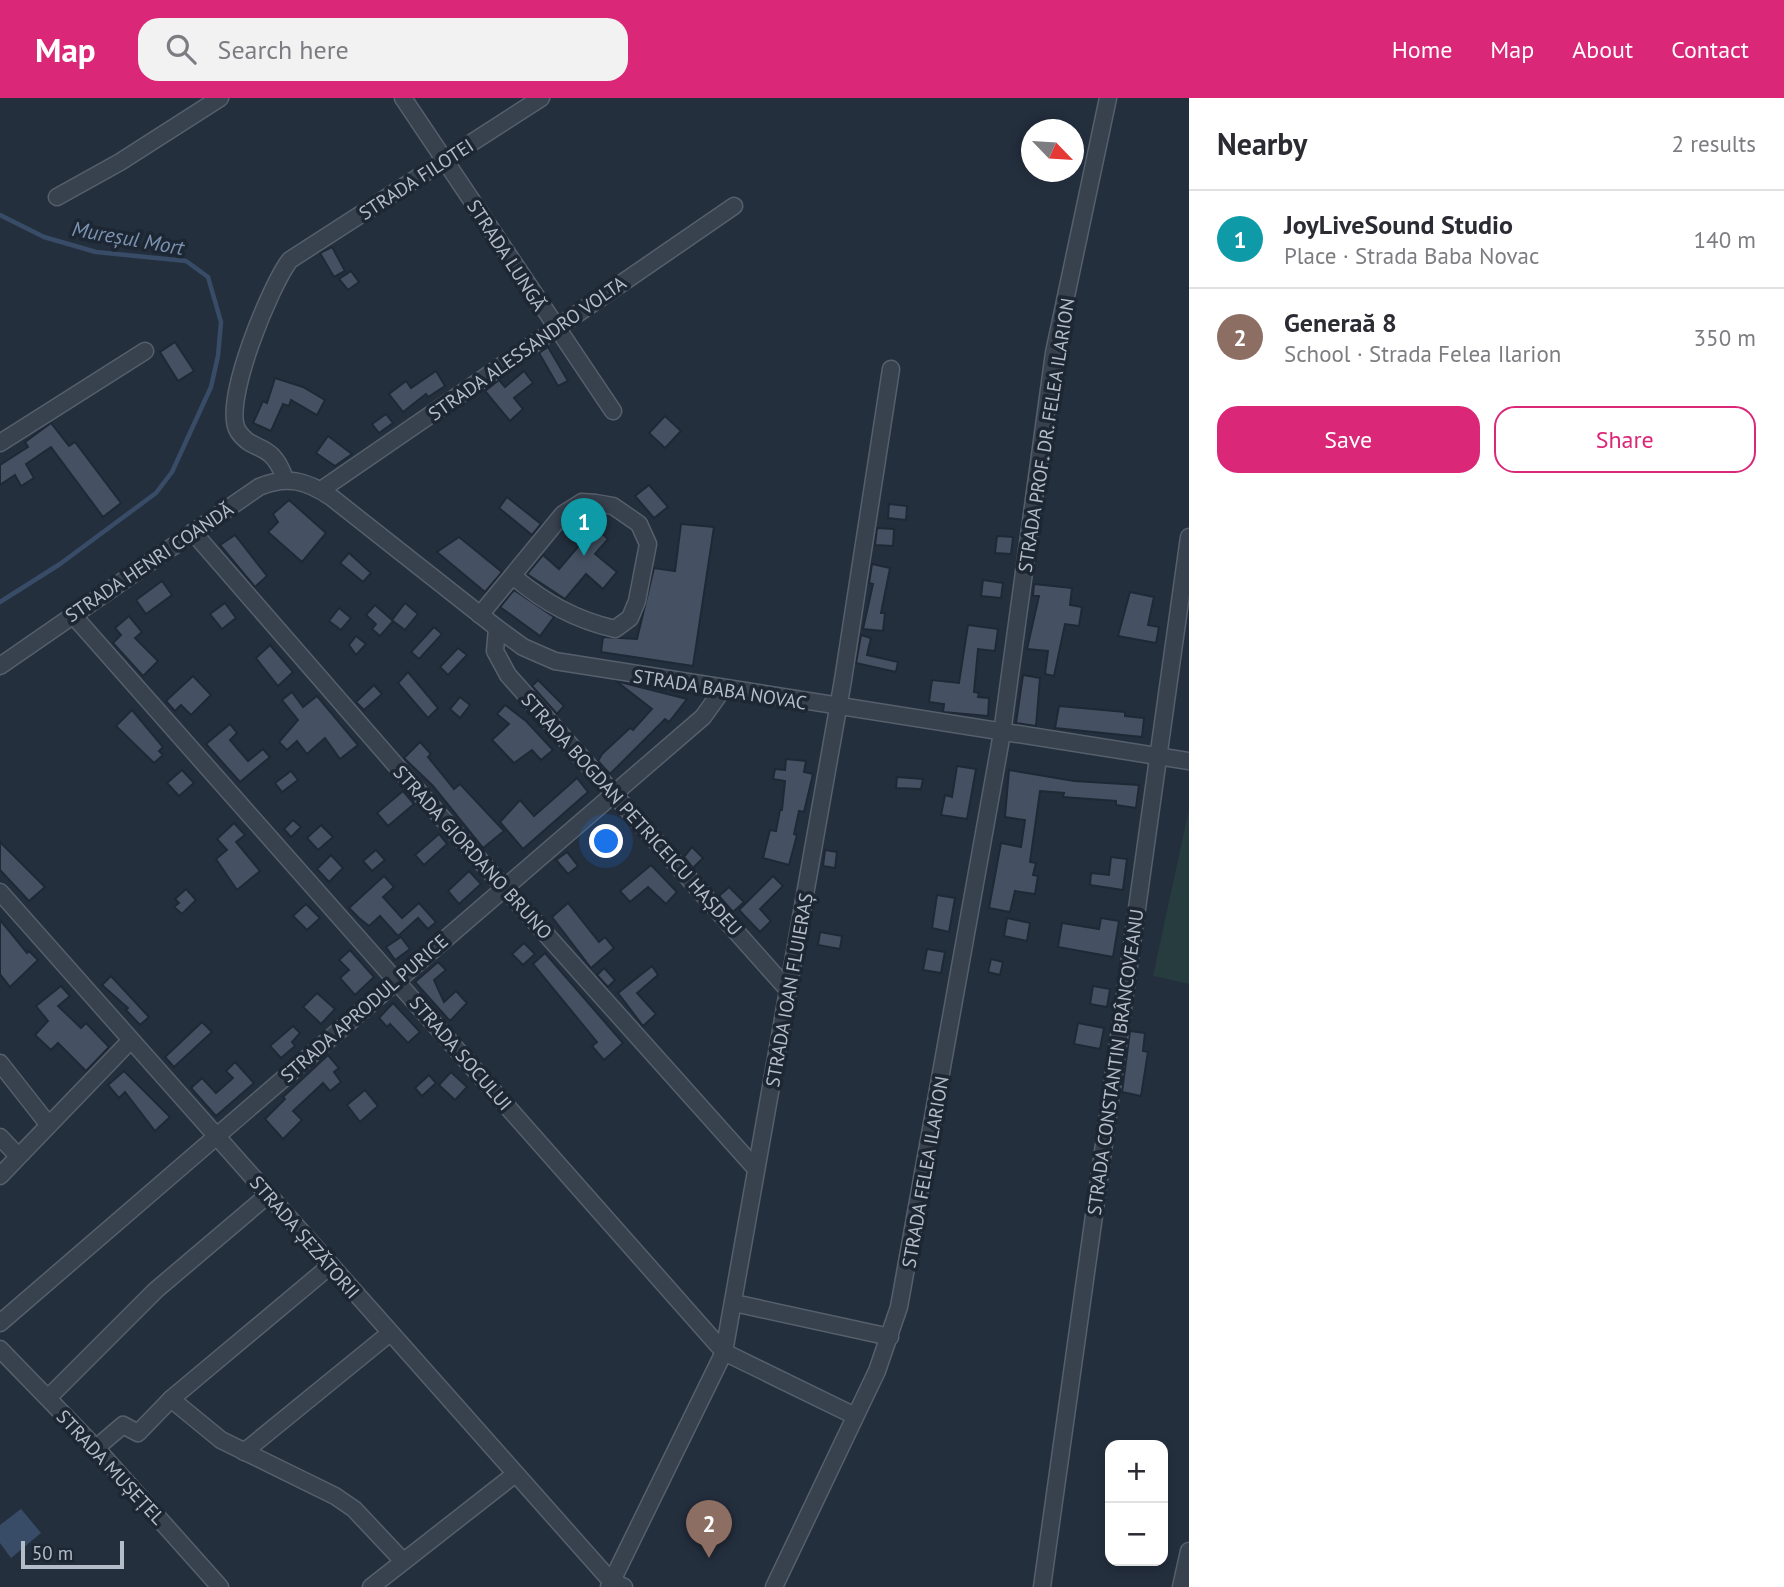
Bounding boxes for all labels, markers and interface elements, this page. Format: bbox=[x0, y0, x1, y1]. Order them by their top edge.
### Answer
search box bbox=[138, 18, 628, 81]
text: Map bbox=[35, 28, 96, 71]
icon: search bbox=[162, 30, 200, 68]
text: Search here bbox=[218, 33, 349, 66]
text: Home bbox=[1392, 34, 1452, 65]
text: Map bbox=[1490, 34, 1534, 65]
text: About bbox=[1572, 34, 1633, 65]
text: Contact bbox=[1671, 34, 1749, 65]
north arrow bbox=[1021, 119, 1084, 182]
text: Nearby bbox=[1217, 124, 1307, 163]
text: 2 results bbox=[1672, 129, 1756, 158]
street label: STRADA FILOTEI bbox=[354, 133, 478, 225]
street label: STRADA LUNGĂ bbox=[462, 195, 552, 315]
text: JoyLiveSound Studio bbox=[1284, 208, 1513, 241]
water label: Mureșul Mort bbox=[70, 215, 188, 261]
text: 1 bbox=[1233, 225, 1247, 254]
text: 140 m bbox=[1694, 225, 1756, 254]
text: Place · Strada Baba Novac bbox=[1284, 241, 1539, 270]
street label: STRADA ALESSANDRO VOLTA bbox=[423, 270, 631, 426]
street label: STRADA PROF. DR. FELEA ILARION bbox=[1012, 296, 1080, 574]
text: Generaă 8 bbox=[1284, 306, 1397, 339]
text: 2 bbox=[1233, 323, 1247, 352]
text: 350 m bbox=[1694, 323, 1756, 352]
text: School · Strada Felea Ilarion bbox=[1284, 339, 1561, 368]
button: Save bbox=[1217, 406, 1480, 473]
button: Share bbox=[1494, 406, 1756, 473]
street label: STRADA HENRI COANDĂ bbox=[60, 497, 238, 627]
pin: 1 bbox=[561, 498, 607, 556]
street label: STRADA BABA NOVAC bbox=[632, 663, 809, 715]
street label: STRADA BOGDAN PETRICEICU HAȘDEU bbox=[516, 688, 748, 940]
street label: STRADA GIORDANO BRUNO bbox=[389, 760, 557, 944]
your location bbox=[589, 824, 623, 858]
street label: STRADA IOAN FLUIERAȘ bbox=[760, 891, 818, 1089]
street label: STRADA CONSTANTIN BRÂNCOVEANU bbox=[1082, 907, 1148, 1217]
street label: STRADA APRODUL PURICE bbox=[275, 929, 453, 1087]
street label: STRADA SOCULUI bbox=[405, 991, 517, 1115]
street label: STRADA FELEA ILARION bbox=[896, 1074, 954, 1270]
street label: STRADA ȘEZĂTORII bbox=[245, 1171, 365, 1303]
street label: STRADA MUȘEȚEL bbox=[52, 1405, 170, 1529]
map controls bbox=[1105, 1440, 1168, 1566]
button: + bbox=[1105, 1440, 1168, 1503]
pin: 2 bbox=[686, 1500, 732, 1558]
button: − bbox=[1105, 1503, 1168, 1566]
scale bar bbox=[21, 1538, 124, 1570]
text: 50 m bbox=[32, 1541, 73, 1565]

